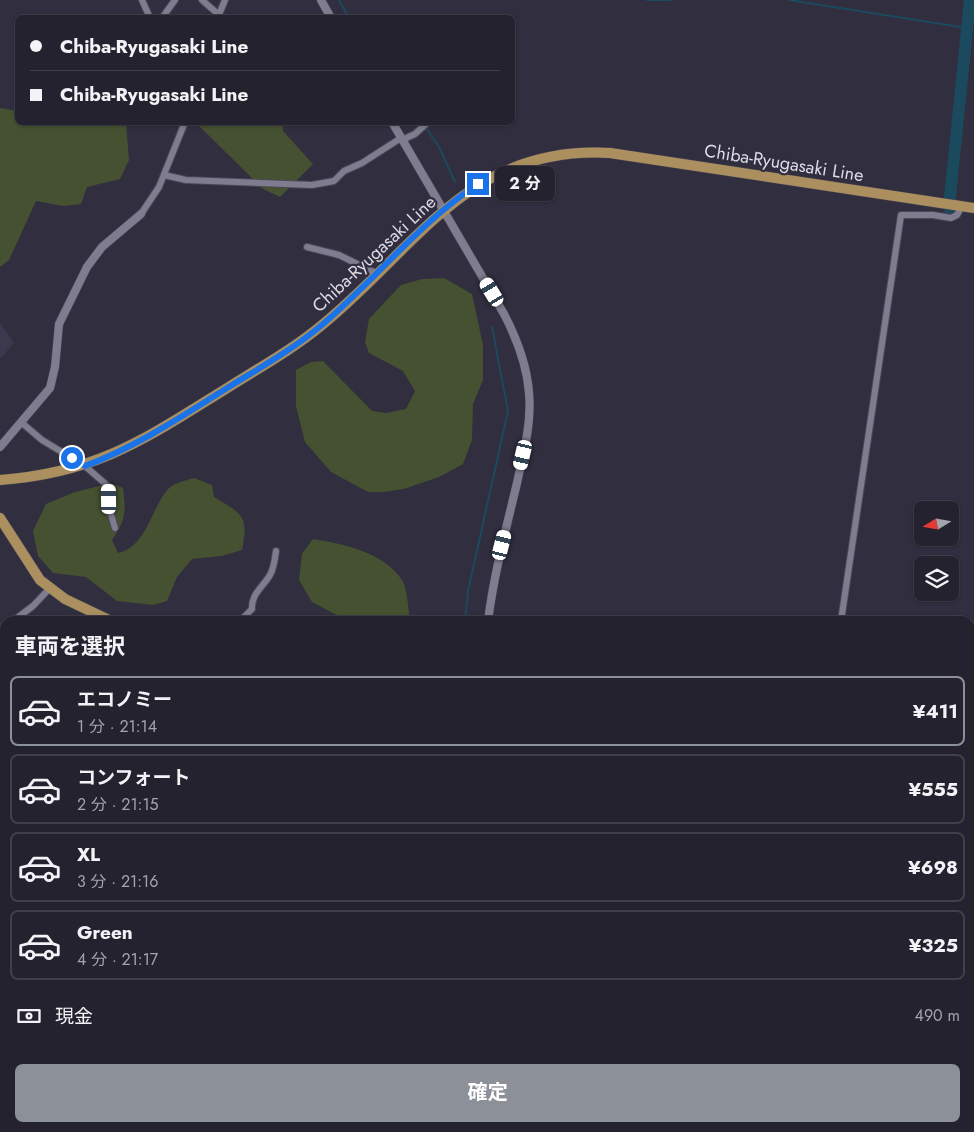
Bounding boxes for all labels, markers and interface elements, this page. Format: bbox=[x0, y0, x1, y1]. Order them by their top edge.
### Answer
text: Chiba-Ryugasaki Line bbox=[60, 33, 248, 60]
text: Chiba-Ryugasaki Line bbox=[60, 81, 248, 108]
street label: Chiba-Ryugasaki Line bbox=[702, 138, 866, 188]
callout: 2 分 bbox=[496, 166, 556, 202]
text: 2 分 bbox=[509, 172, 541, 195]
route end bbox=[467, 173, 489, 195]
street label: Chiba-Ryugasaki Line bbox=[306, 190, 442, 318]
car bbox=[477, 275, 506, 309]
car bbox=[512, 439, 533, 471]
route start bbox=[61, 447, 83, 469]
car bbox=[101, 484, 116, 514]
north arrow bbox=[914, 501, 959, 546]
map controls bbox=[914, 501, 959, 601]
car bbox=[491, 529, 512, 561]
button: layers bbox=[914, 556, 959, 601]
text: 車両を選択 bbox=[15, 630, 125, 662]
text: エコノミー bbox=[77, 686, 172, 713]
icon: car bbox=[17, 689, 62, 734]
text: ¥411 bbox=[913, 698, 958, 725]
text: 1 分 · 21:14 bbox=[77, 715, 157, 738]
text: コンフォート bbox=[77, 764, 190, 791]
icon: car bbox=[17, 767, 62, 812]
text: ¥555 bbox=[909, 776, 958, 803]
text: 2 分 · 21:15 bbox=[77, 793, 159, 816]
text: XL bbox=[77, 841, 100, 868]
icon: car bbox=[17, 845, 62, 890]
text: ¥698 bbox=[908, 854, 958, 881]
text: 3 分 · 21:16 bbox=[77, 870, 158, 893]
text: Green bbox=[77, 919, 133, 946]
icon: car bbox=[17, 923, 62, 968]
text: ¥325 bbox=[909, 932, 958, 959]
text: 4 分 · 21:17 bbox=[77, 948, 158, 971]
icon: cash bbox=[15, 1002, 43, 1030]
text: 現金 bbox=[55, 1003, 93, 1030]
text: 490 m bbox=[915, 1004, 960, 1027]
button: 確定 bbox=[15, 1064, 960, 1122]

